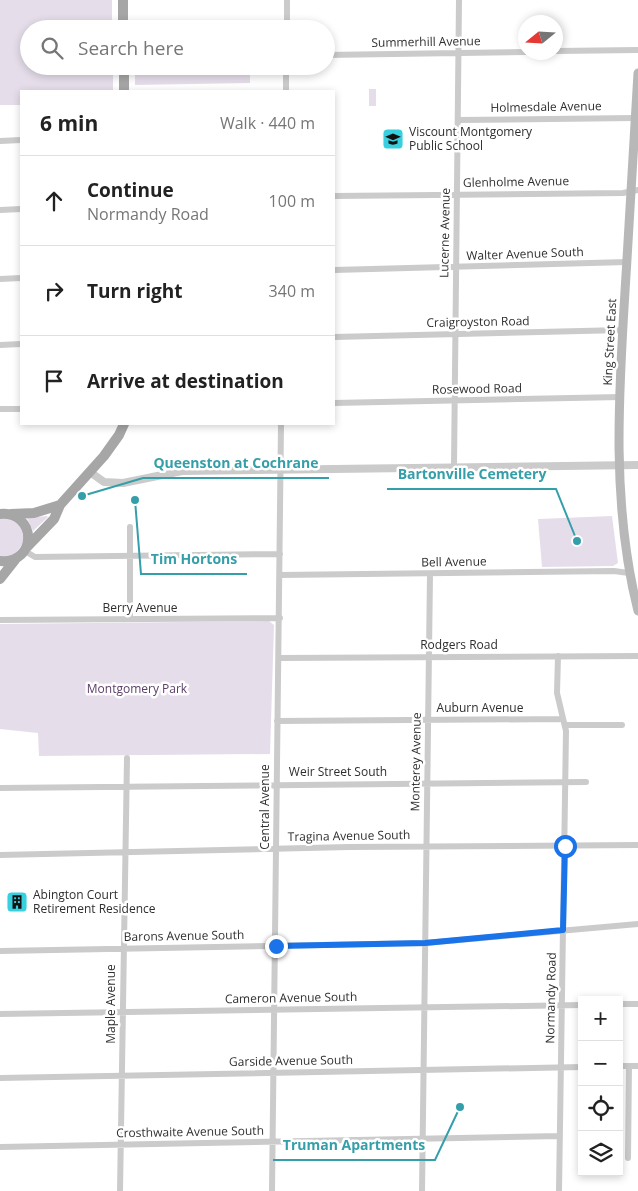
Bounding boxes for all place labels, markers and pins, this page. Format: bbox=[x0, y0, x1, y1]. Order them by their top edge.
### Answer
place label: Viscount Montgomery Public School bbox=[409, 123, 533, 154]
school or university icon: Viscount Montgomery Public School bbox=[381, 127, 405, 151]
callout: Queenston at Cochrane bbox=[143, 449, 329, 478]
callout: Bartonville Cemetery bbox=[387, 460, 556, 489]
callout: Tim Hortons bbox=[141, 545, 247, 574]
place label: Abington Court Retirement Residence bbox=[33, 886, 156, 917]
building icon: Abington Court Retirement Residence bbox=[5, 890, 29, 914]
callout: Truman Apartments bbox=[273, 1131, 435, 1160]

